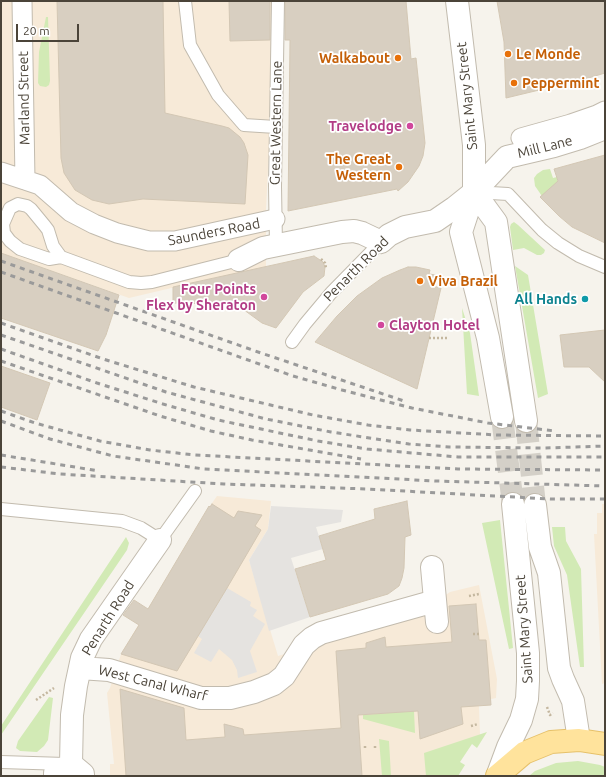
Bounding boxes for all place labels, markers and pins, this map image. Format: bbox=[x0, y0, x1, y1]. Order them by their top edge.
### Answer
place label: Le Monde bbox=[516, 46, 581, 62]
marker: Le Monde bbox=[503, 49, 513, 59]
place label: Walkabout bbox=[319, 50, 390, 66]
marker: Walkabout bbox=[393, 53, 403, 63]
place label: Peppermint bbox=[522, 75, 599, 91]
marker: Peppermint bbox=[509, 78, 519, 88]
place label: Travelodge bbox=[329, 118, 402, 134]
marker: Travelodge bbox=[405, 121, 415, 131]
place label: The Great Western bbox=[326, 151, 391, 184]
marker: The Great Western bbox=[394, 162, 404, 172]
place label: Viva Brazil bbox=[428, 273, 498, 289]
marker: Viva Brazil bbox=[415, 276, 425, 286]
place label: Four Points Flex by Sheraton bbox=[146, 281, 256, 314]
place label: All Hands bbox=[514, 291, 577, 307]
marker: Four Points Flex by Sheraton bbox=[259, 292, 269, 302]
marker: All Hands bbox=[580, 294, 590, 304]
place label: Clayton Hotel bbox=[389, 317, 480, 333]
marker: Clayton Hotel bbox=[376, 320, 386, 330]

